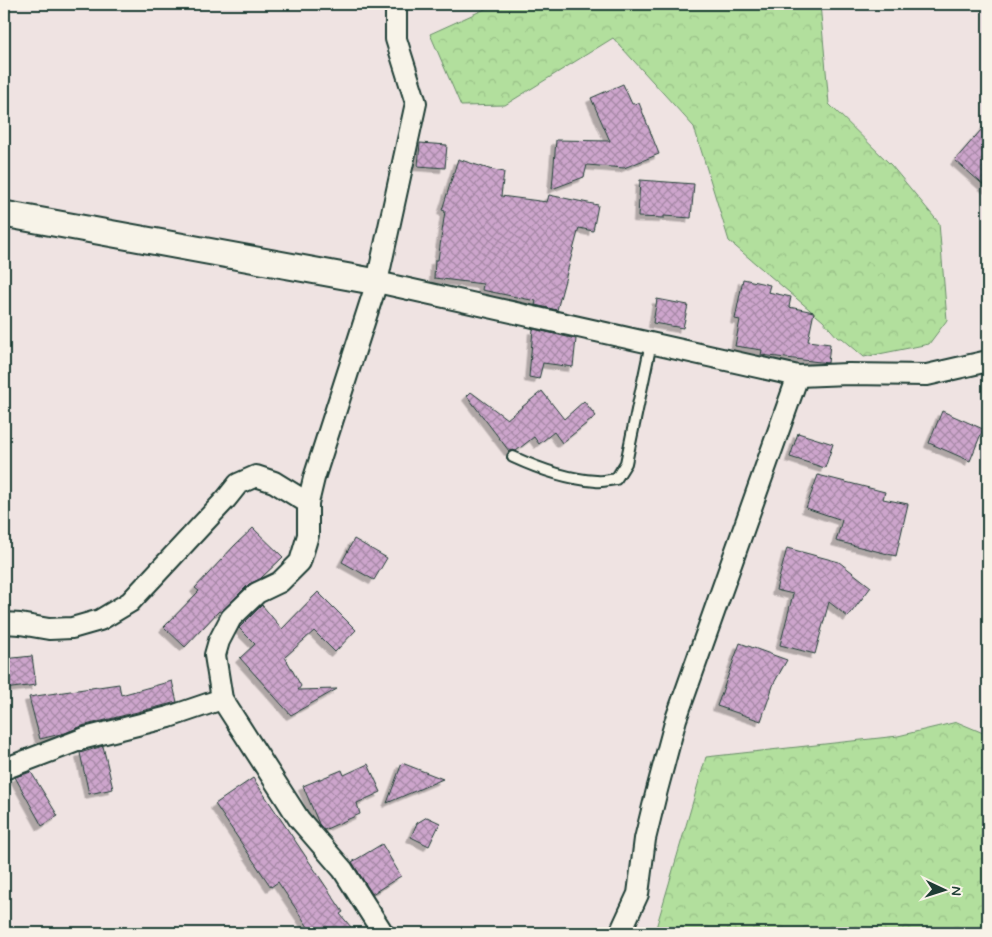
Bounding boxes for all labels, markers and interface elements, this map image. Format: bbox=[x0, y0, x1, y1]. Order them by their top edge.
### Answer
north arrow bbox=[920, 864, 970, 914]
text: N bbox=[947, 886, 965, 896]

